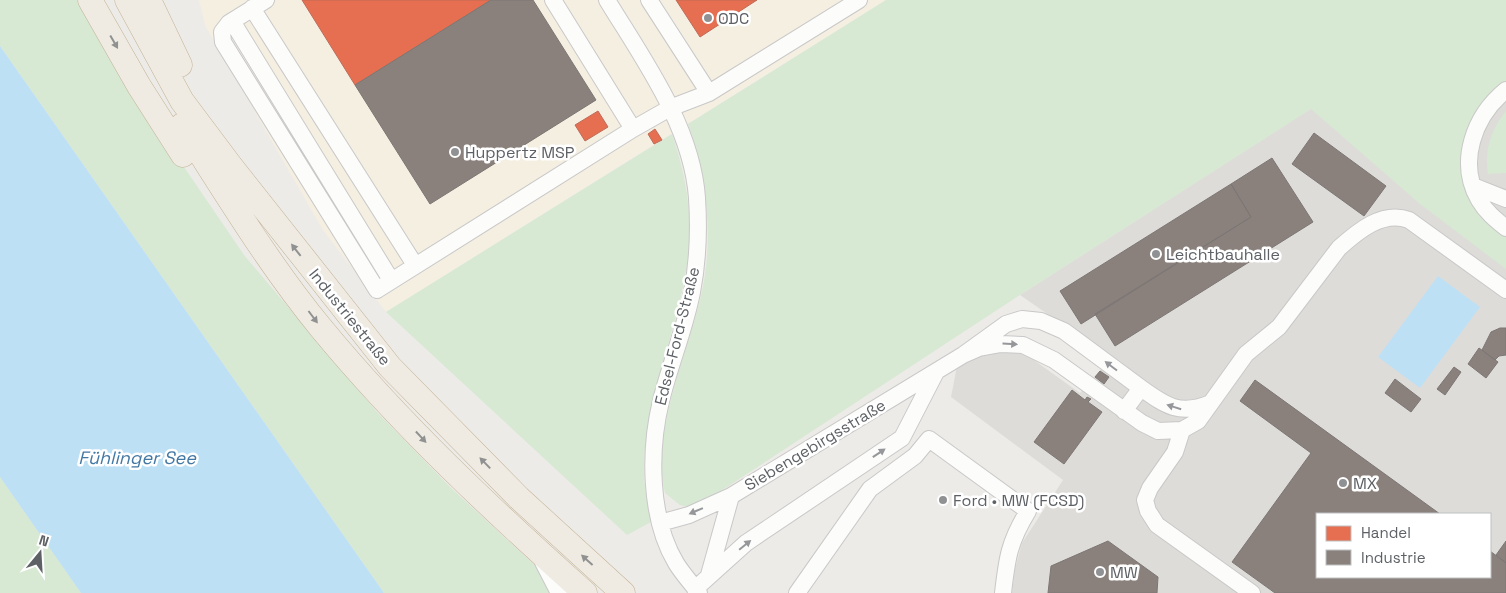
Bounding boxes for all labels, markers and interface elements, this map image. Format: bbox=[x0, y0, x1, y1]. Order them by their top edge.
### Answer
place label: ODC bbox=[718, 8, 749, 29]
marker: ODC bbox=[702, 12, 714, 24]
one-way arrow bbox=[110, 35, 118, 50]
place label: Huppertz MSP bbox=[465, 142, 575, 163]
marker: Huppertz MSP bbox=[449, 146, 461, 158]
one-way arrow bbox=[291, 244, 302, 257]
place label: Leichtbauhalle bbox=[1166, 244, 1280, 265]
marker: Leichtbauhalle bbox=[1150, 248, 1162, 260]
street label: Industriestraße bbox=[304, 264, 396, 370]
street label: Edsel-Ford-Straße bbox=[650, 265, 704, 407]
one-way arrow bbox=[307, 310, 318, 323]
one-way arrow bbox=[1003, 341, 1019, 349]
one-way arrow bbox=[1104, 361, 1118, 371]
street label: Siebengebirgsstraße bbox=[740, 394, 890, 496]
one-way arrow bbox=[1166, 403, 1181, 411]
one-way arrow bbox=[415, 431, 427, 443]
water label: Fühlinger See bbox=[78, 446, 197, 469]
one-way arrow bbox=[872, 448, 886, 458]
one-way arrow bbox=[479, 458, 491, 470]
place label: MX bbox=[1353, 473, 1377, 494]
marker: MX bbox=[1337, 477, 1349, 489]
place label: Ford • MW (FCSD) bbox=[953, 490, 1084, 511]
marker: Ford • MW (FCSD) bbox=[937, 494, 949, 506]
one-way arrow bbox=[689, 508, 703, 516]
legend bbox=[1316, 513, 1491, 578]
text: Handel bbox=[1361, 523, 1411, 542]
north arrow bbox=[15, 528, 65, 578]
text: N bbox=[37, 531, 51, 551]
one-way arrow bbox=[738, 539, 751, 550]
text: Industrie bbox=[1361, 548, 1426, 567]
one-way arrow bbox=[581, 554, 593, 566]
place label: MW bbox=[1110, 562, 1138, 583]
marker: MW bbox=[1094, 566, 1106, 578]

